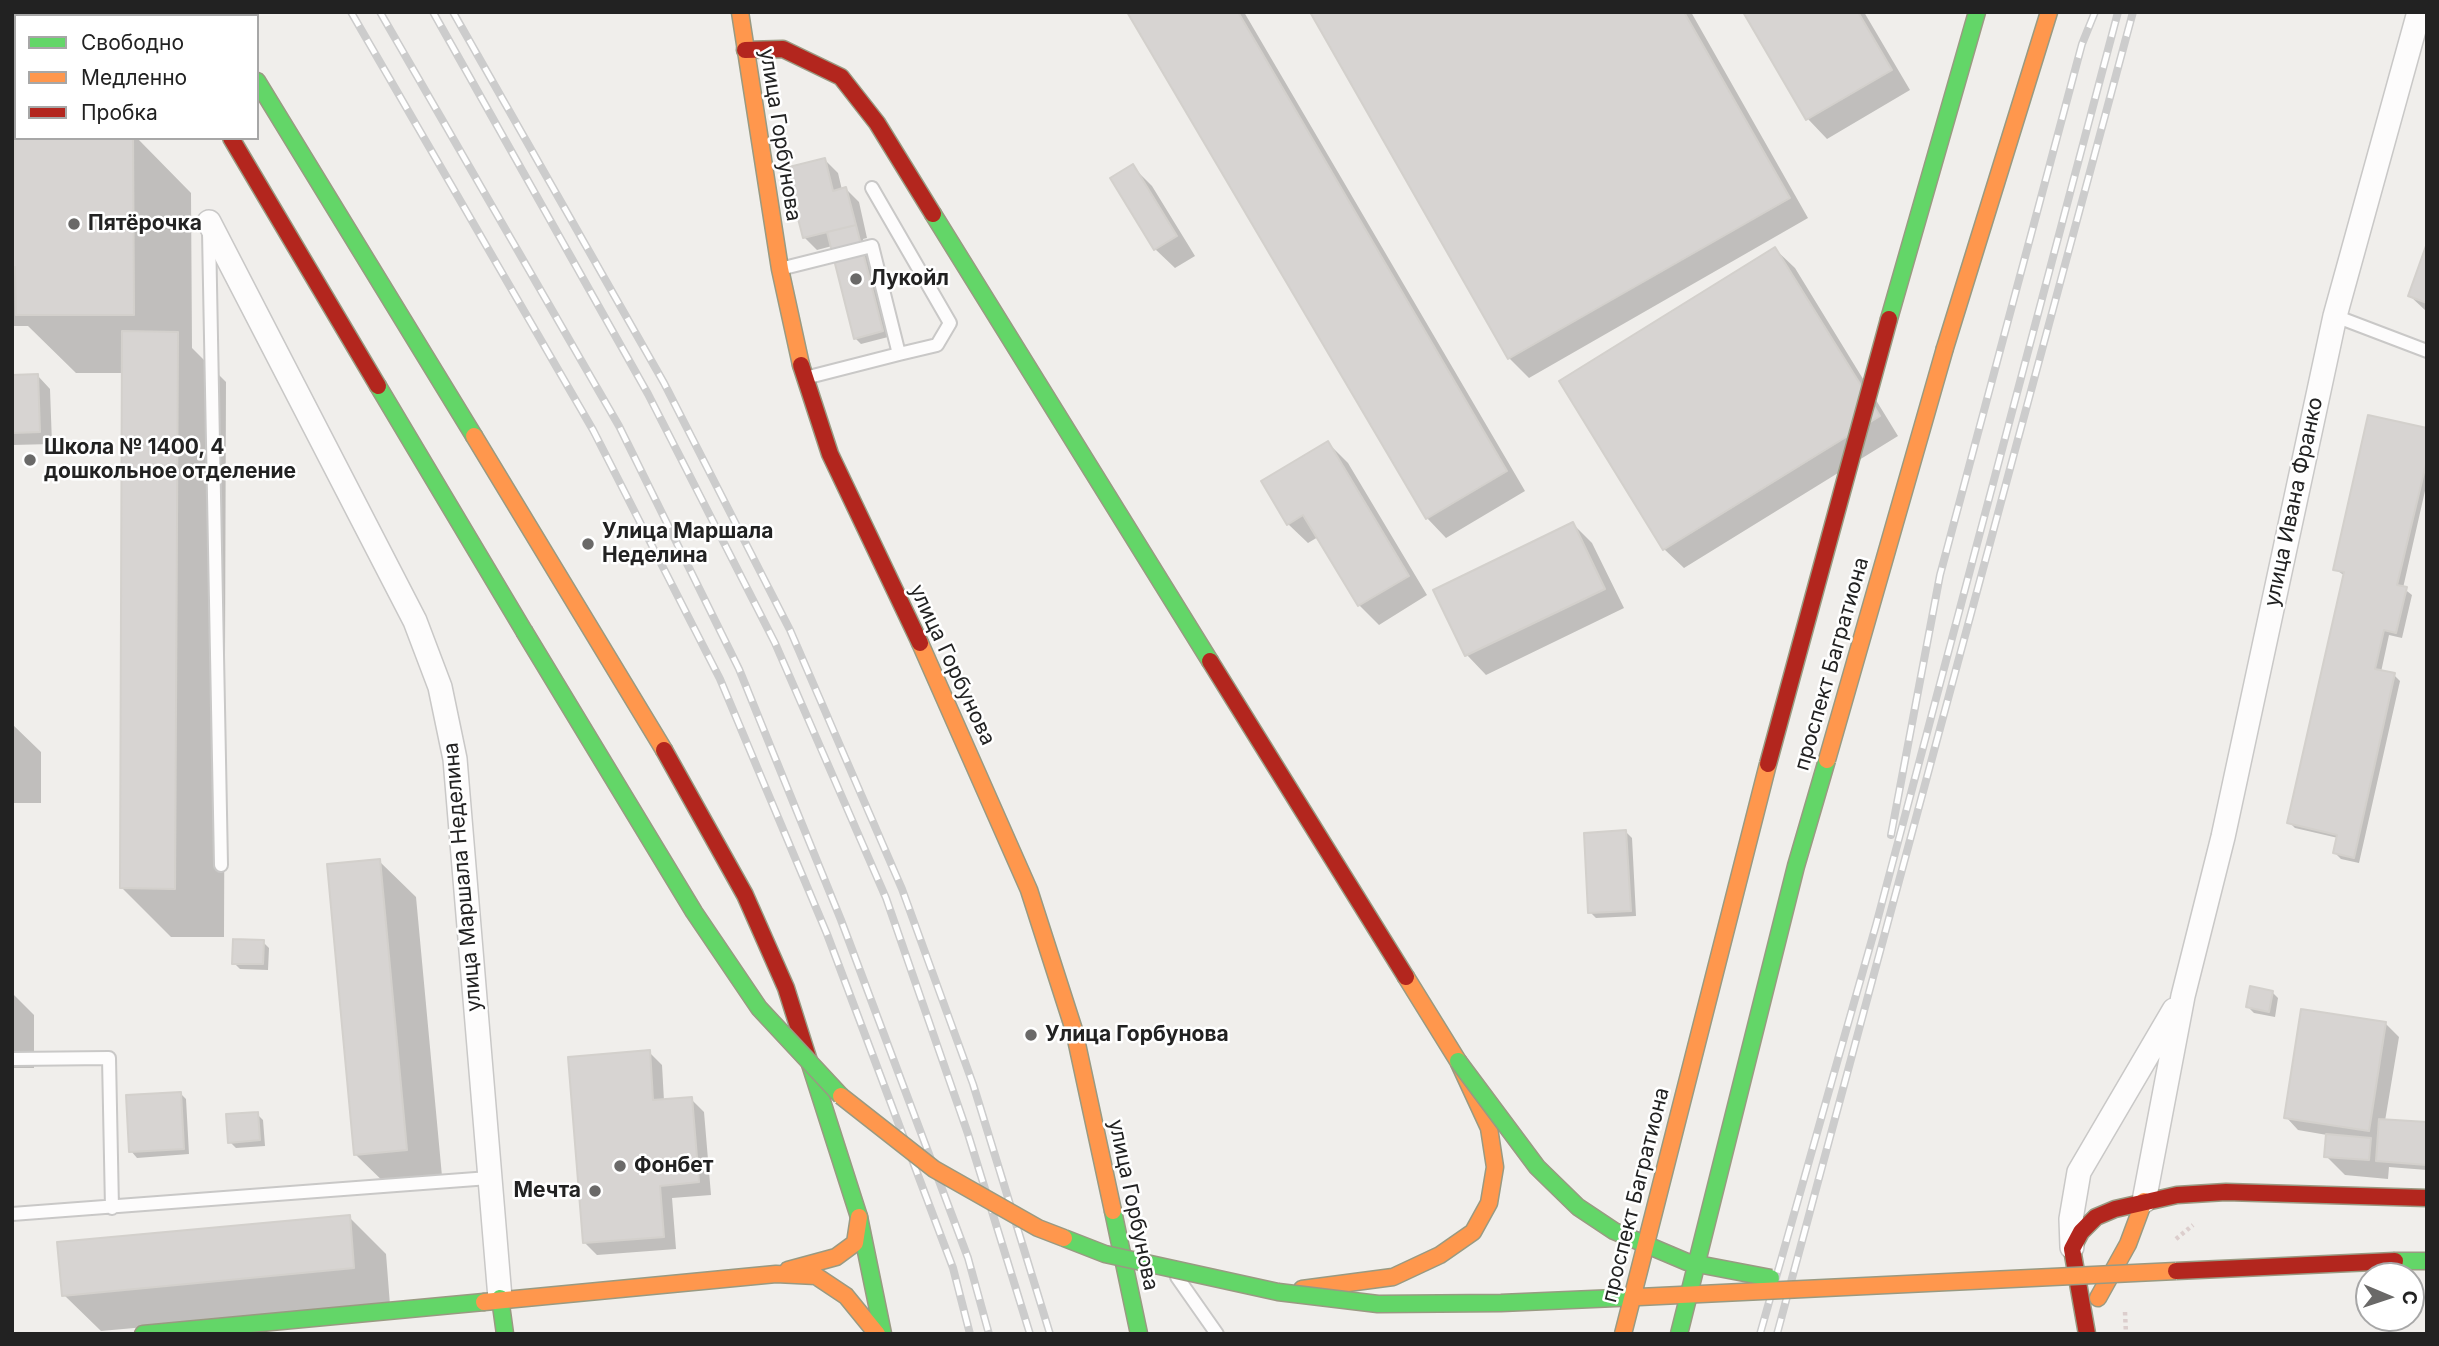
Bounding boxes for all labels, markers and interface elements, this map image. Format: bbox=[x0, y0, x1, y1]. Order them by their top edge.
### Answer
legend bbox=[14, 14, 259, 140]
text: Свободно bbox=[81, 30, 184, 55]
street label: улица Горбунова bbox=[754, 47, 806, 223]
text: Медленно bbox=[81, 65, 187, 90]
text: Пробка bbox=[81, 100, 158, 125]
place label: Пятёрочка bbox=[88, 211, 202, 237]
marker: Пятёрочка bbox=[66, 216, 82, 232]
place label: Лукойл bbox=[870, 266, 949, 292]
marker: Лукойл bbox=[848, 271, 864, 287]
street label: улица Ивана Франко bbox=[2259, 395, 2329, 609]
place label: Школа № 1400, 4 дошкольное отделение bbox=[44, 435, 296, 485]
marker: Школа № 1400, 4 дошкольное отделение bbox=[22, 452, 38, 468]
place label: Улица Маршала Неделина bbox=[602, 519, 773, 569]
marker: Улица Маршала Неделина bbox=[580, 536, 596, 552]
street label: проспект Багратиона bbox=[1790, 555, 1874, 773]
street label: улица Горбунова bbox=[904, 581, 1000, 749]
street label: улица Маршала Неделина bbox=[439, 741, 487, 1013]
place label: Улица Горбунова bbox=[1045, 1022, 1229, 1048]
marker: Улица Горбунова bbox=[1023, 1027, 1039, 1043]
street label: проспект Багратиона bbox=[1597, 1085, 1675, 1305]
street label: улица Горбунова bbox=[1103, 1117, 1163, 1293]
place label: Фонбет bbox=[634, 1153, 714, 1179]
marker: Фонбет bbox=[612, 1158, 628, 1174]
place label: Мечта bbox=[513, 1178, 581, 1204]
marker: Мечта bbox=[587, 1183, 603, 1199]
north arrow bbox=[2355, 1262, 2425, 1332]
text: С bbox=[2398, 1290, 2421, 1305]

